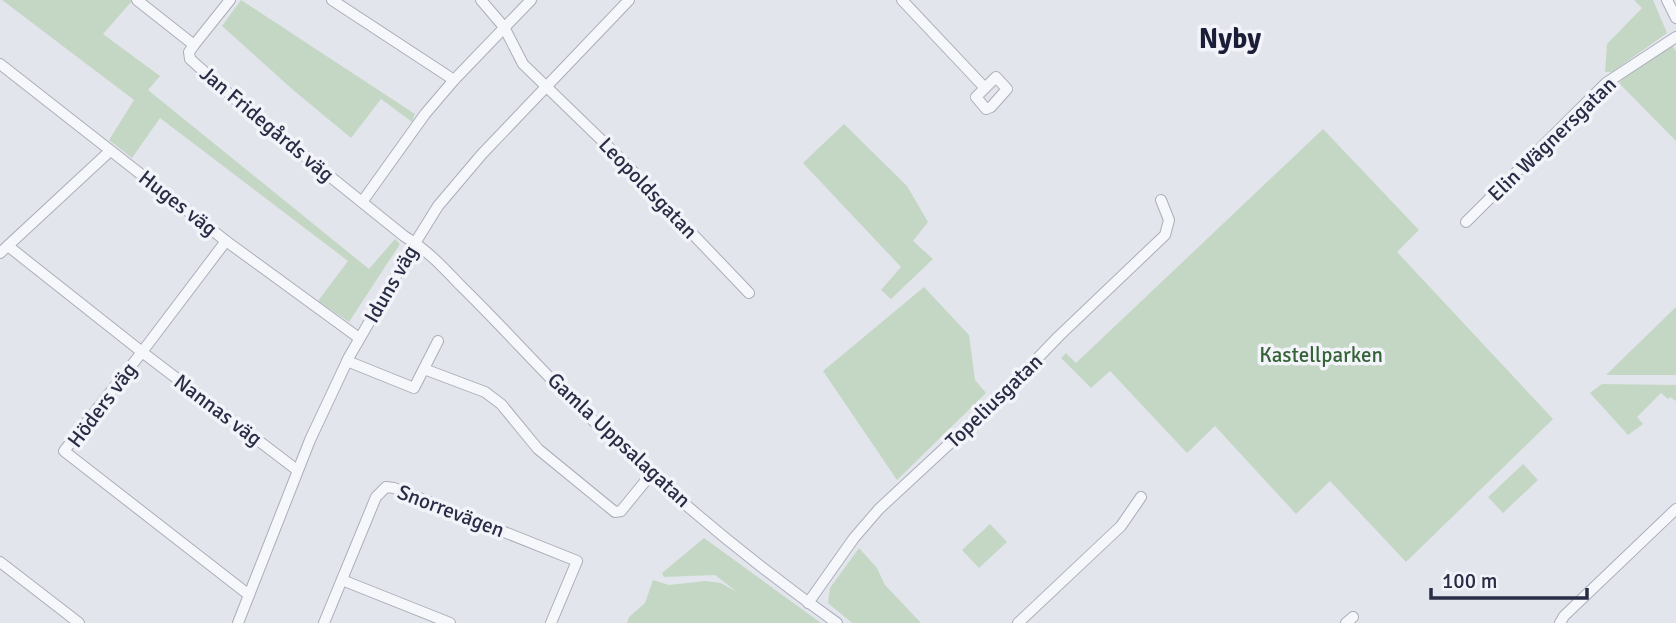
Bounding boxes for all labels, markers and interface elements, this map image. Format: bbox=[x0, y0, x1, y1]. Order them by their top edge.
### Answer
district label: Nyby bbox=[1199, 22, 1261, 56]
street label: Jan Fridegårds väg bbox=[195, 60, 339, 188]
street label: Elin Wägnersgatan bbox=[1482, 71, 1622, 207]
street label: Leopoldsgatan bbox=[593, 132, 703, 244]
street label: Huges väg bbox=[134, 164, 222, 242]
street label: Iduns väg bbox=[358, 241, 424, 327]
park label: Kastellparken bbox=[1259, 342, 1383, 368]
street label: Topeliusgatan bbox=[940, 348, 1048, 454]
street label: Höders väg bbox=[62, 357, 142, 453]
street label: Gamla Uppsalagatan bbox=[542, 367, 696, 513]
street label: Nannas väg bbox=[169, 368, 267, 452]
street label: Snorrevägen bbox=[394, 479, 508, 543]
scale bar bbox=[1431, 556, 1587, 600]
text: 100 m bbox=[1442, 568, 1497, 594]

